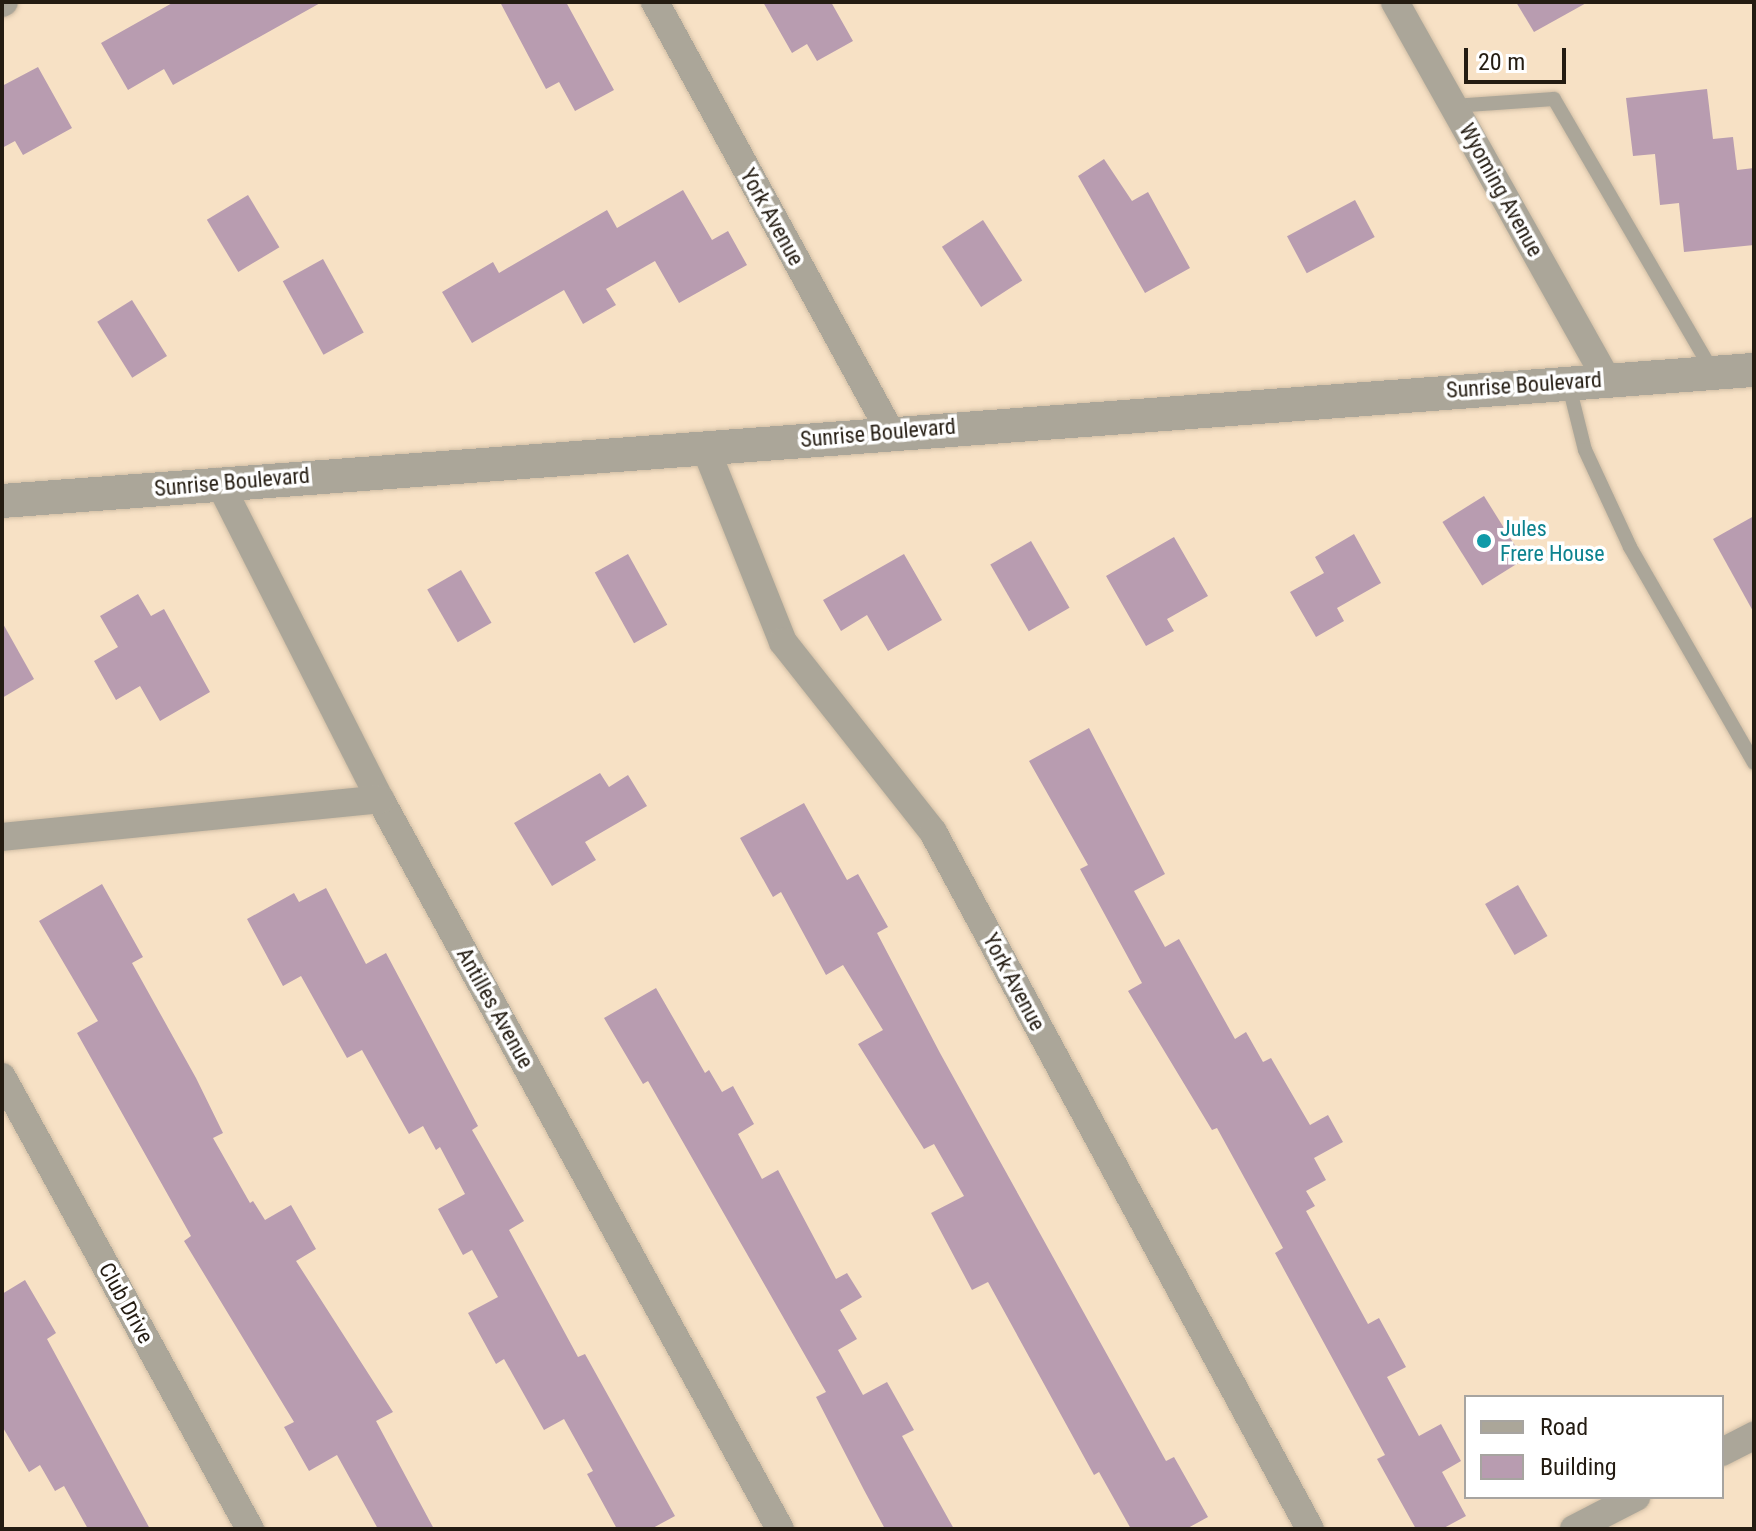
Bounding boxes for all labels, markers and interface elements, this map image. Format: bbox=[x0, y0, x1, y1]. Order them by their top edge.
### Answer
scale bar bbox=[1468, 32, 1570, 82]
text: 20 m bbox=[1478, 48, 1525, 76]
street label: Wyoming Avenue bbox=[1454, 119, 1548, 261]
street label: York Avenue bbox=[735, 164, 809, 270]
street label: Sunrise Boulevard bbox=[1445, 366, 1603, 404]
street label: Sunrise Boulevard bbox=[799, 413, 957, 453]
street label: Sunrise Boulevard bbox=[153, 462, 311, 502]
place label: Jules Frere House bbox=[1500, 515, 1605, 566]
marker: Jules Frere House bbox=[1475, 532, 1493, 550]
street label: York Avenue bbox=[977, 929, 1051, 1035]
street label: Antilles Avenue bbox=[451, 943, 539, 1073]
street label: Club Drive bbox=[93, 1258, 159, 1348]
legend bbox=[1464, 1395, 1724, 1499]
text: Road bbox=[1540, 1413, 1588, 1441]
text: Building bbox=[1540, 1453, 1617, 1481]

